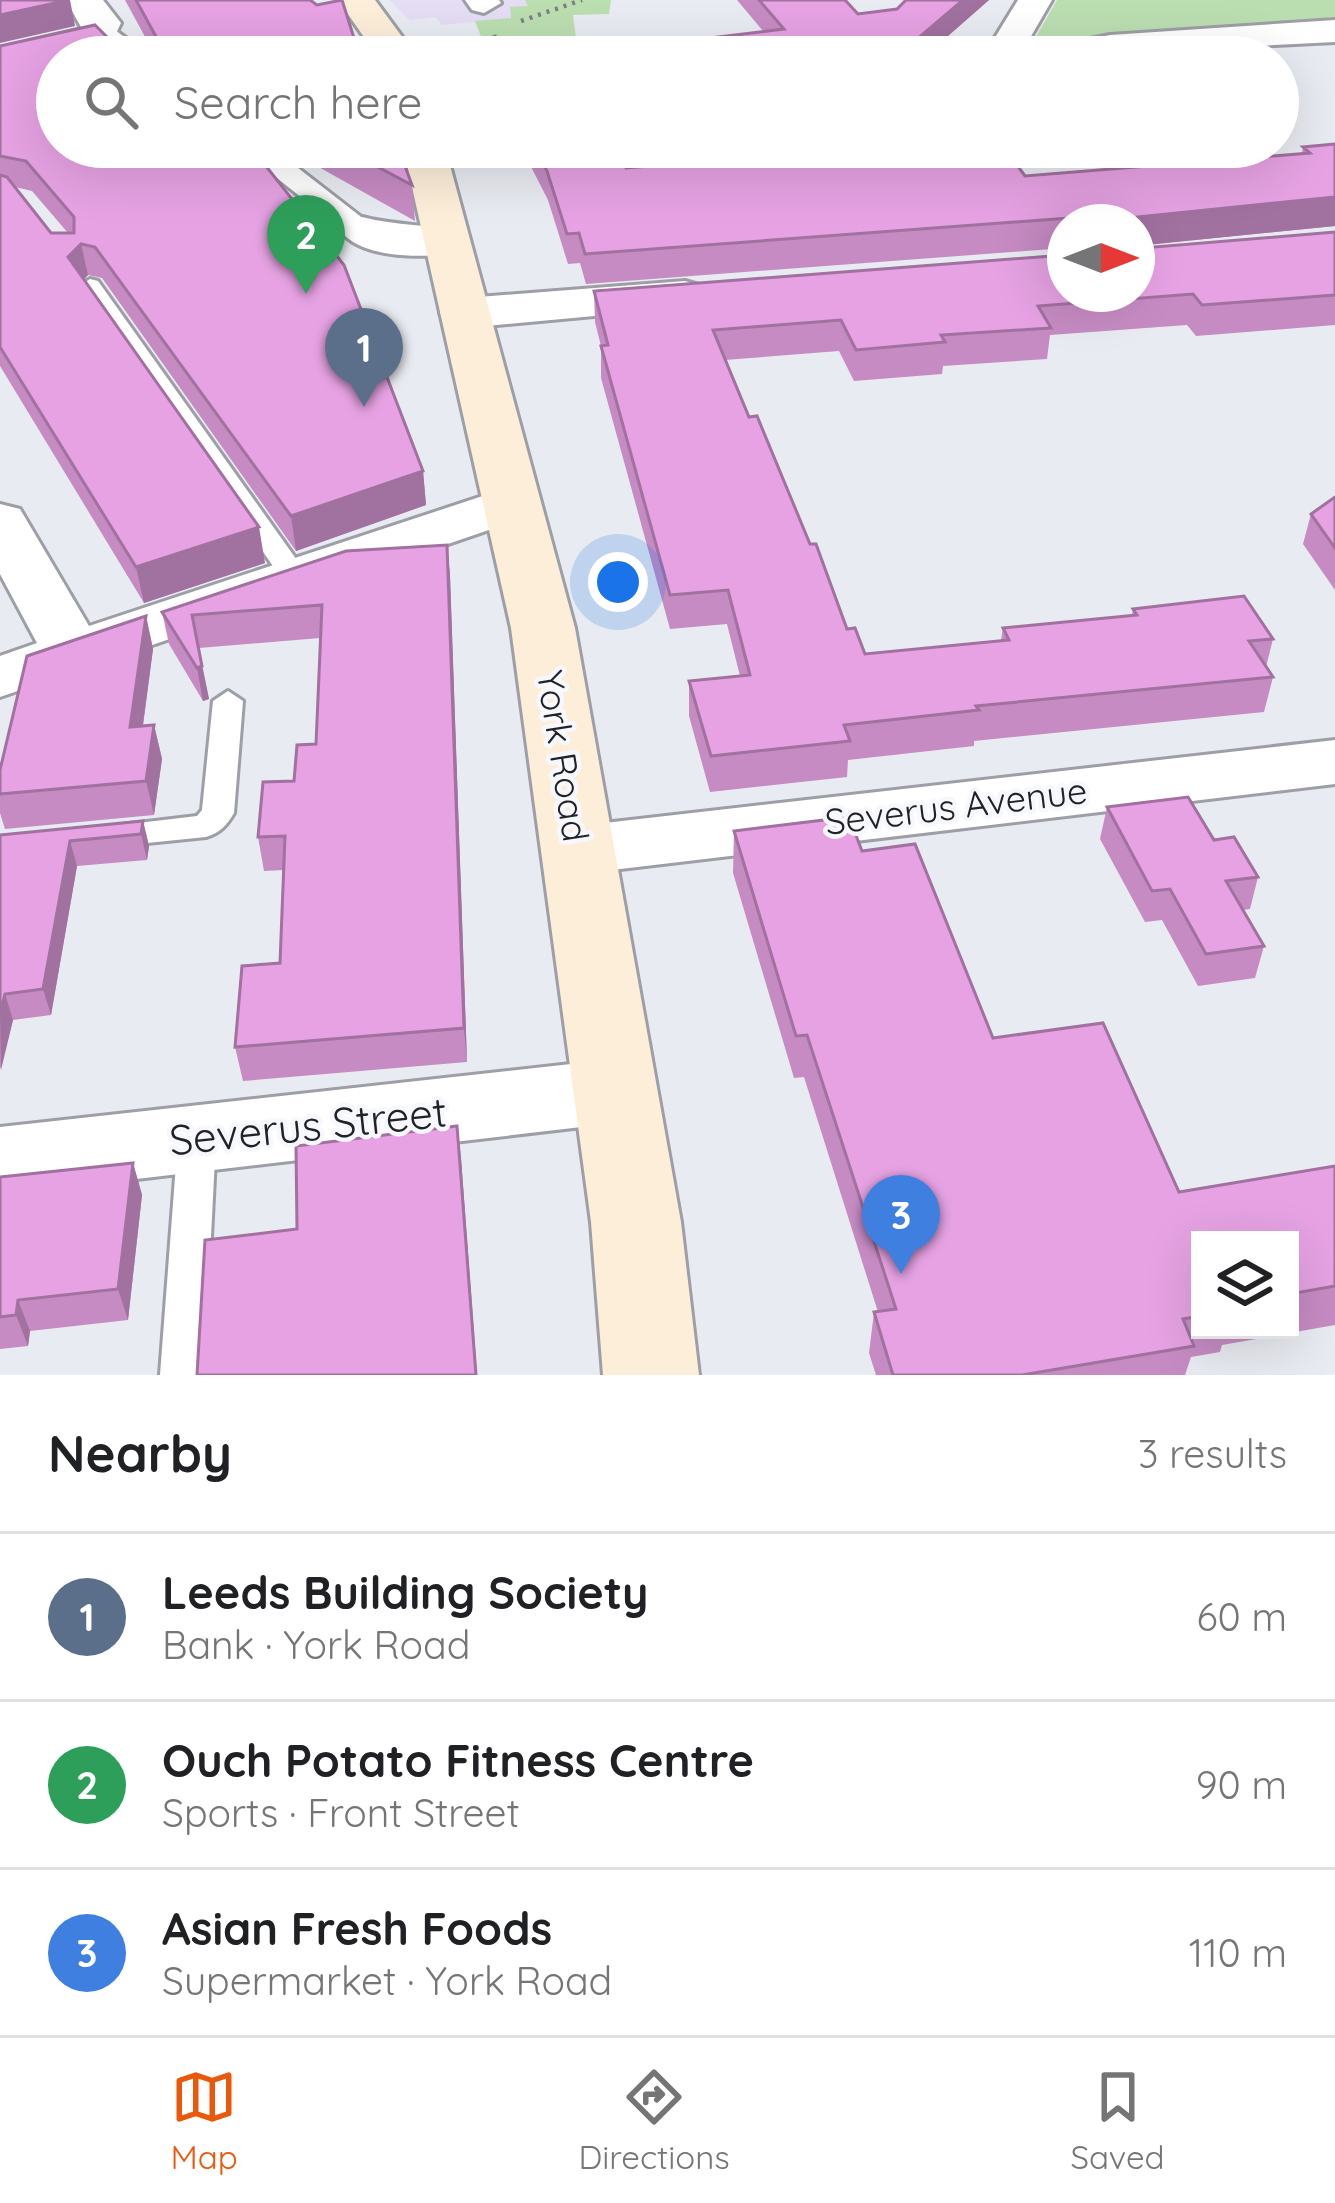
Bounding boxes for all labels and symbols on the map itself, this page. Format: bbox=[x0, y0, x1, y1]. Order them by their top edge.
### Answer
pin: 2 bbox=[267, 195, 345, 294]
north arrow bbox=[1047, 204, 1155, 312]
pin: 1 bbox=[325, 308, 403, 407]
your location bbox=[588, 552, 648, 612]
street label: York Road bbox=[528, 667, 599, 845]
street label: Severus Avenue bbox=[822, 767, 1090, 844]
street label: Severus Street bbox=[166, 1085, 449, 1166]
pin: 3 bbox=[862, 1175, 940, 1274]

